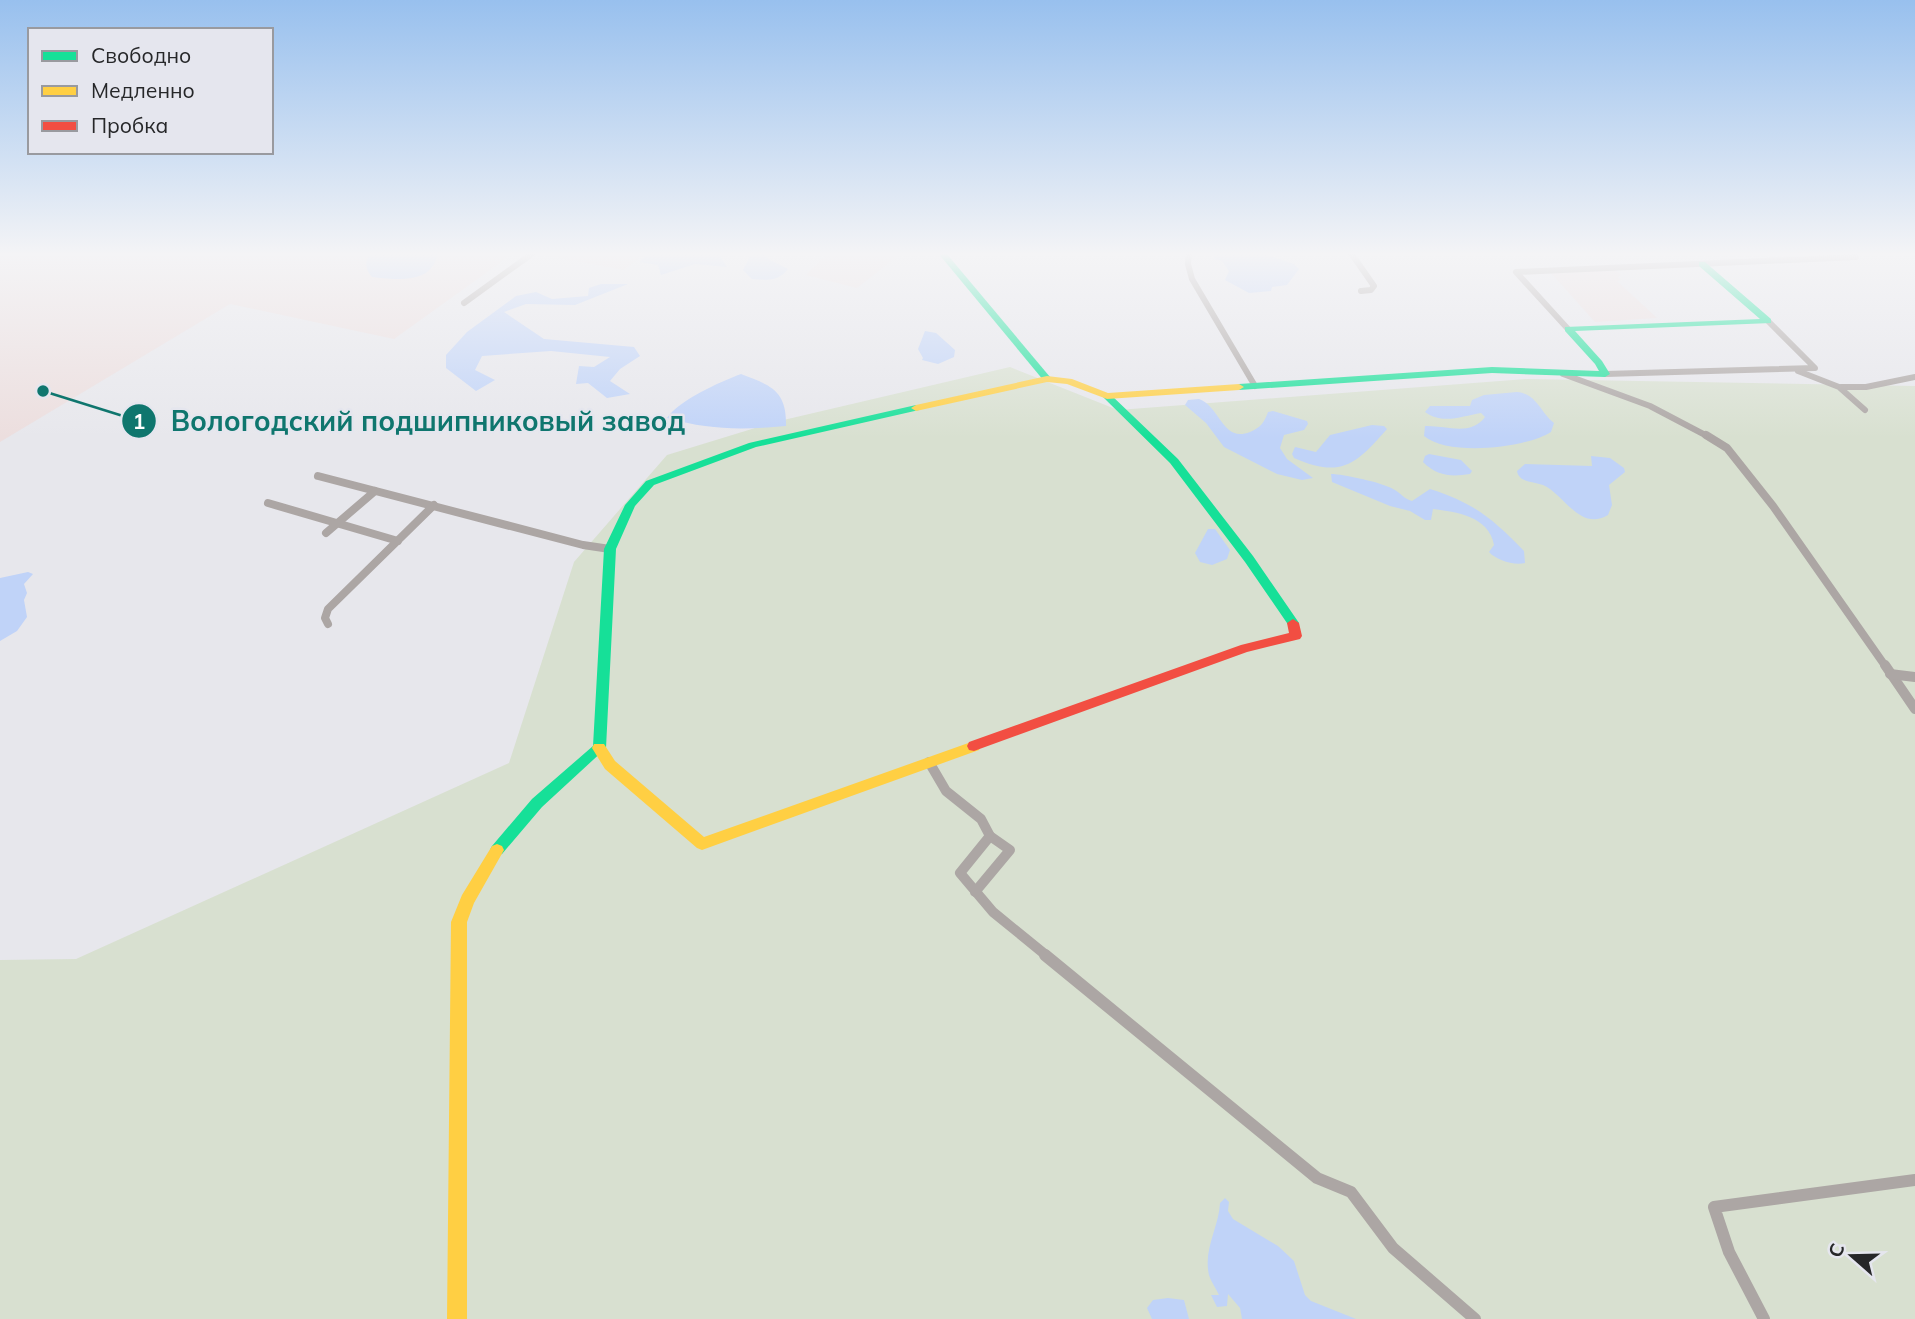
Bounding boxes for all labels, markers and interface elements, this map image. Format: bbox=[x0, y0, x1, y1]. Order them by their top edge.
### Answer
legend bbox=[28, 28, 273, 154]
text: Свободно bbox=[91, 42, 191, 68]
text: Медленно bbox=[91, 77, 195, 103]
text: Пробка bbox=[91, 112, 168, 138]
callout: Вологодский подшипниковый завод bbox=[122, 397, 699, 446]
text: Вологодский подшипниковый завод bbox=[171, 403, 686, 438]
text: 1 bbox=[133, 408, 145, 434]
north arrow bbox=[1817, 1221, 1887, 1291]
text: С bbox=[1823, 1240, 1850, 1260]

